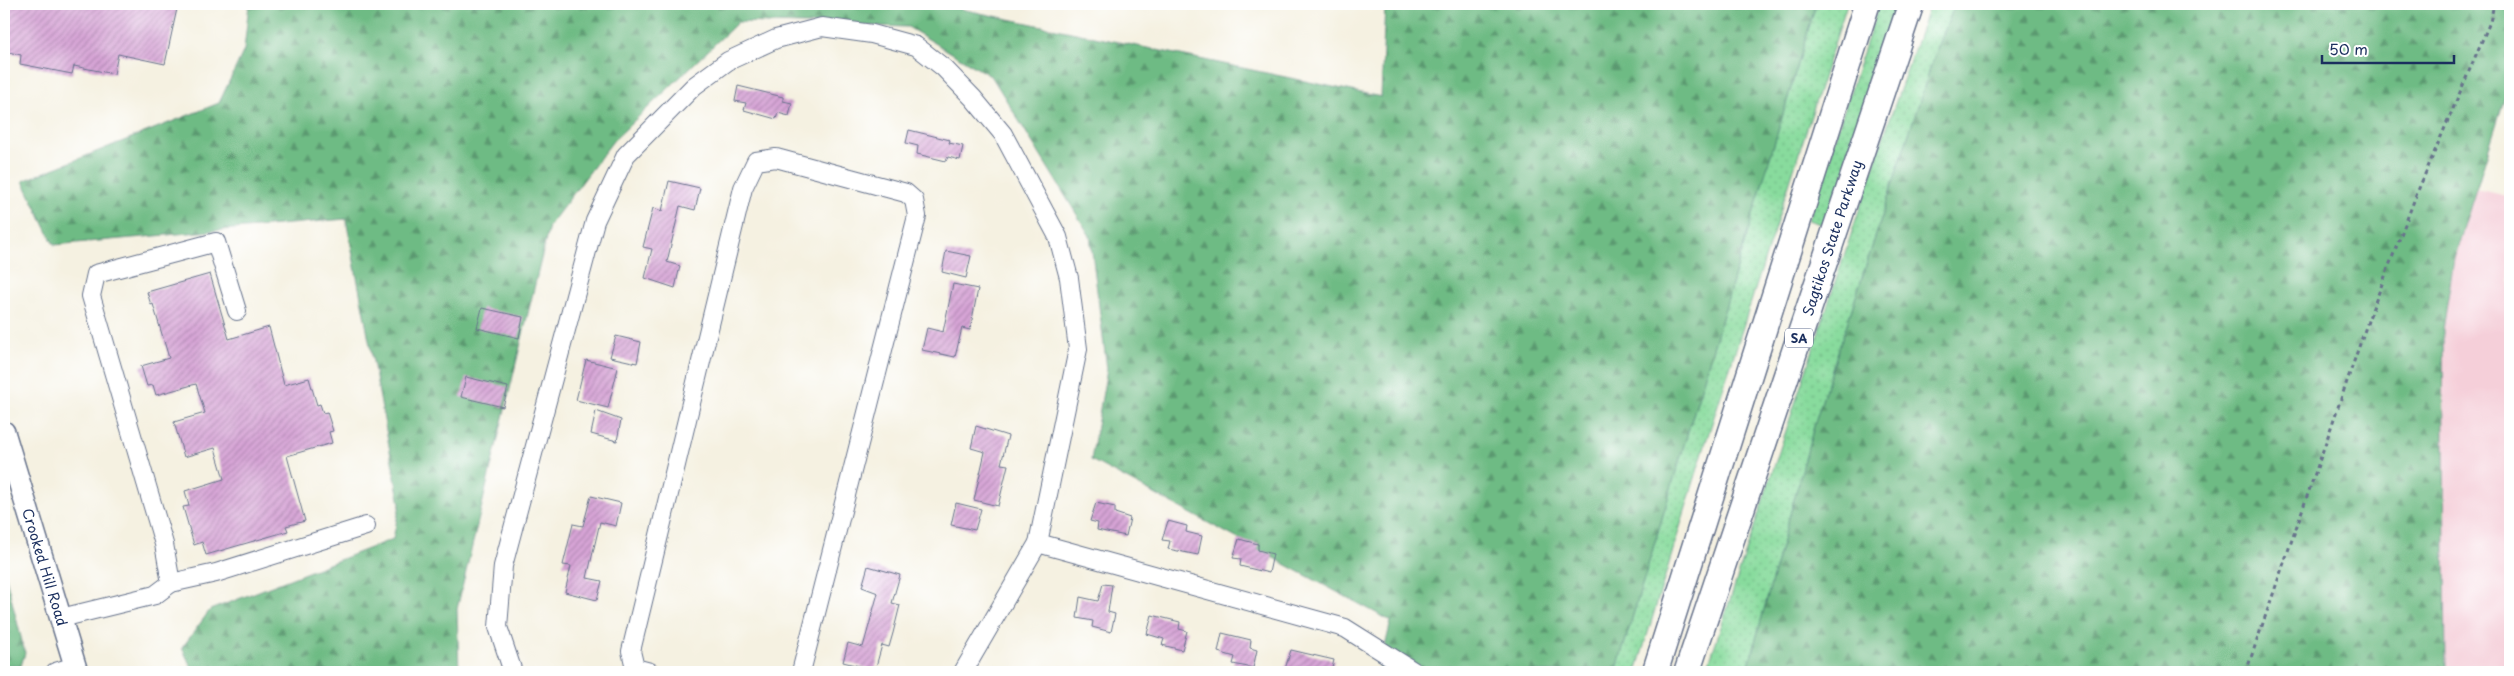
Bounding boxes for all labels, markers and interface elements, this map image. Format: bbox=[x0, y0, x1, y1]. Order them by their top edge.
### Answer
scale bar bbox=[2322, 32, 2454, 64]
text: 50 m bbox=[2329, 37, 2368, 60]
street label: Sagtikos State Parkway bbox=[1797, 157, 1867, 319]
road number: SA bbox=[1785, 328, 1813, 348]
street label: Crooked Hill Road bbox=[17, 505, 73, 629]

